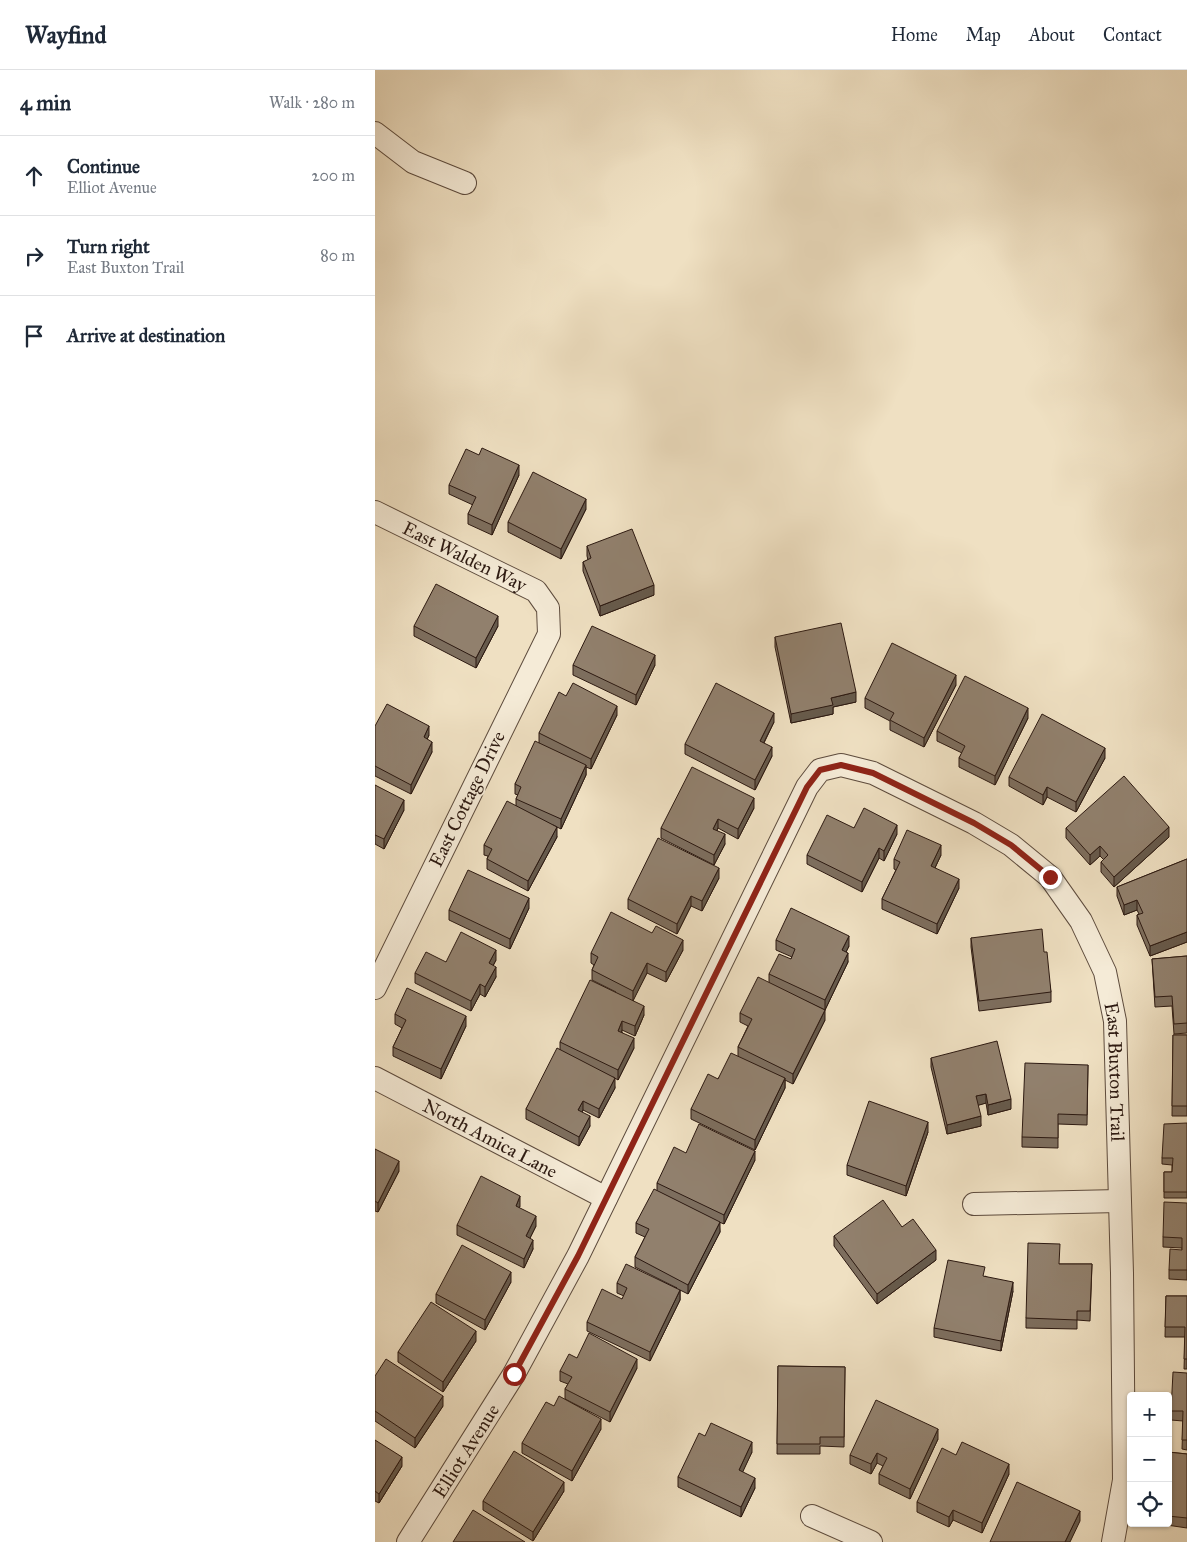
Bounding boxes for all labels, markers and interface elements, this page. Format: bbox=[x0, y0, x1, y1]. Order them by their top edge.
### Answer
text: Wayfind bbox=[25, 20, 107, 50]
text: Home bbox=[891, 24, 938, 46]
text: Map bbox=[966, 24, 1001, 46]
text: About bbox=[1029, 24, 1075, 46]
text: Contact bbox=[1103, 24, 1162, 46]
text: 4 min bbox=[20, 90, 71, 116]
text: Walk · 280 m bbox=[269, 93, 355, 112]
text: Continue bbox=[67, 155, 140, 178]
icon: ahead bbox=[20, 162, 48, 190]
text: 200 m bbox=[312, 166, 355, 185]
text: Elliot Avenue bbox=[67, 178, 157, 197]
text: Turn right bbox=[67, 235, 150, 258]
icon: right bbox=[20, 242, 48, 270]
text: 80 m bbox=[320, 246, 355, 265]
text: East Buxton Trail bbox=[67, 258, 184, 277]
icon: arrive bbox=[20, 322, 48, 350]
text: Arrive at destination bbox=[67, 324, 225, 347]
street label: East Walden Way bbox=[399, 516, 532, 597]
street label: East Cottage Drive bbox=[424, 727, 511, 871]
route end bbox=[1039, 866, 1062, 889]
street label: East Buxton Trail bbox=[1100, 1000, 1130, 1143]
street label: North Amica Lane bbox=[419, 1094, 562, 1182]
route start bbox=[503, 1363, 526, 1386]
map controls bbox=[1127, 1392, 1172, 1527]
button: + bbox=[1127, 1392, 1172, 1437]
street label: Elliot Avenue bbox=[427, 1399, 504, 1502]
button: − bbox=[1127, 1437, 1172, 1482]
button: locate bbox=[1127, 1482, 1172, 1527]

